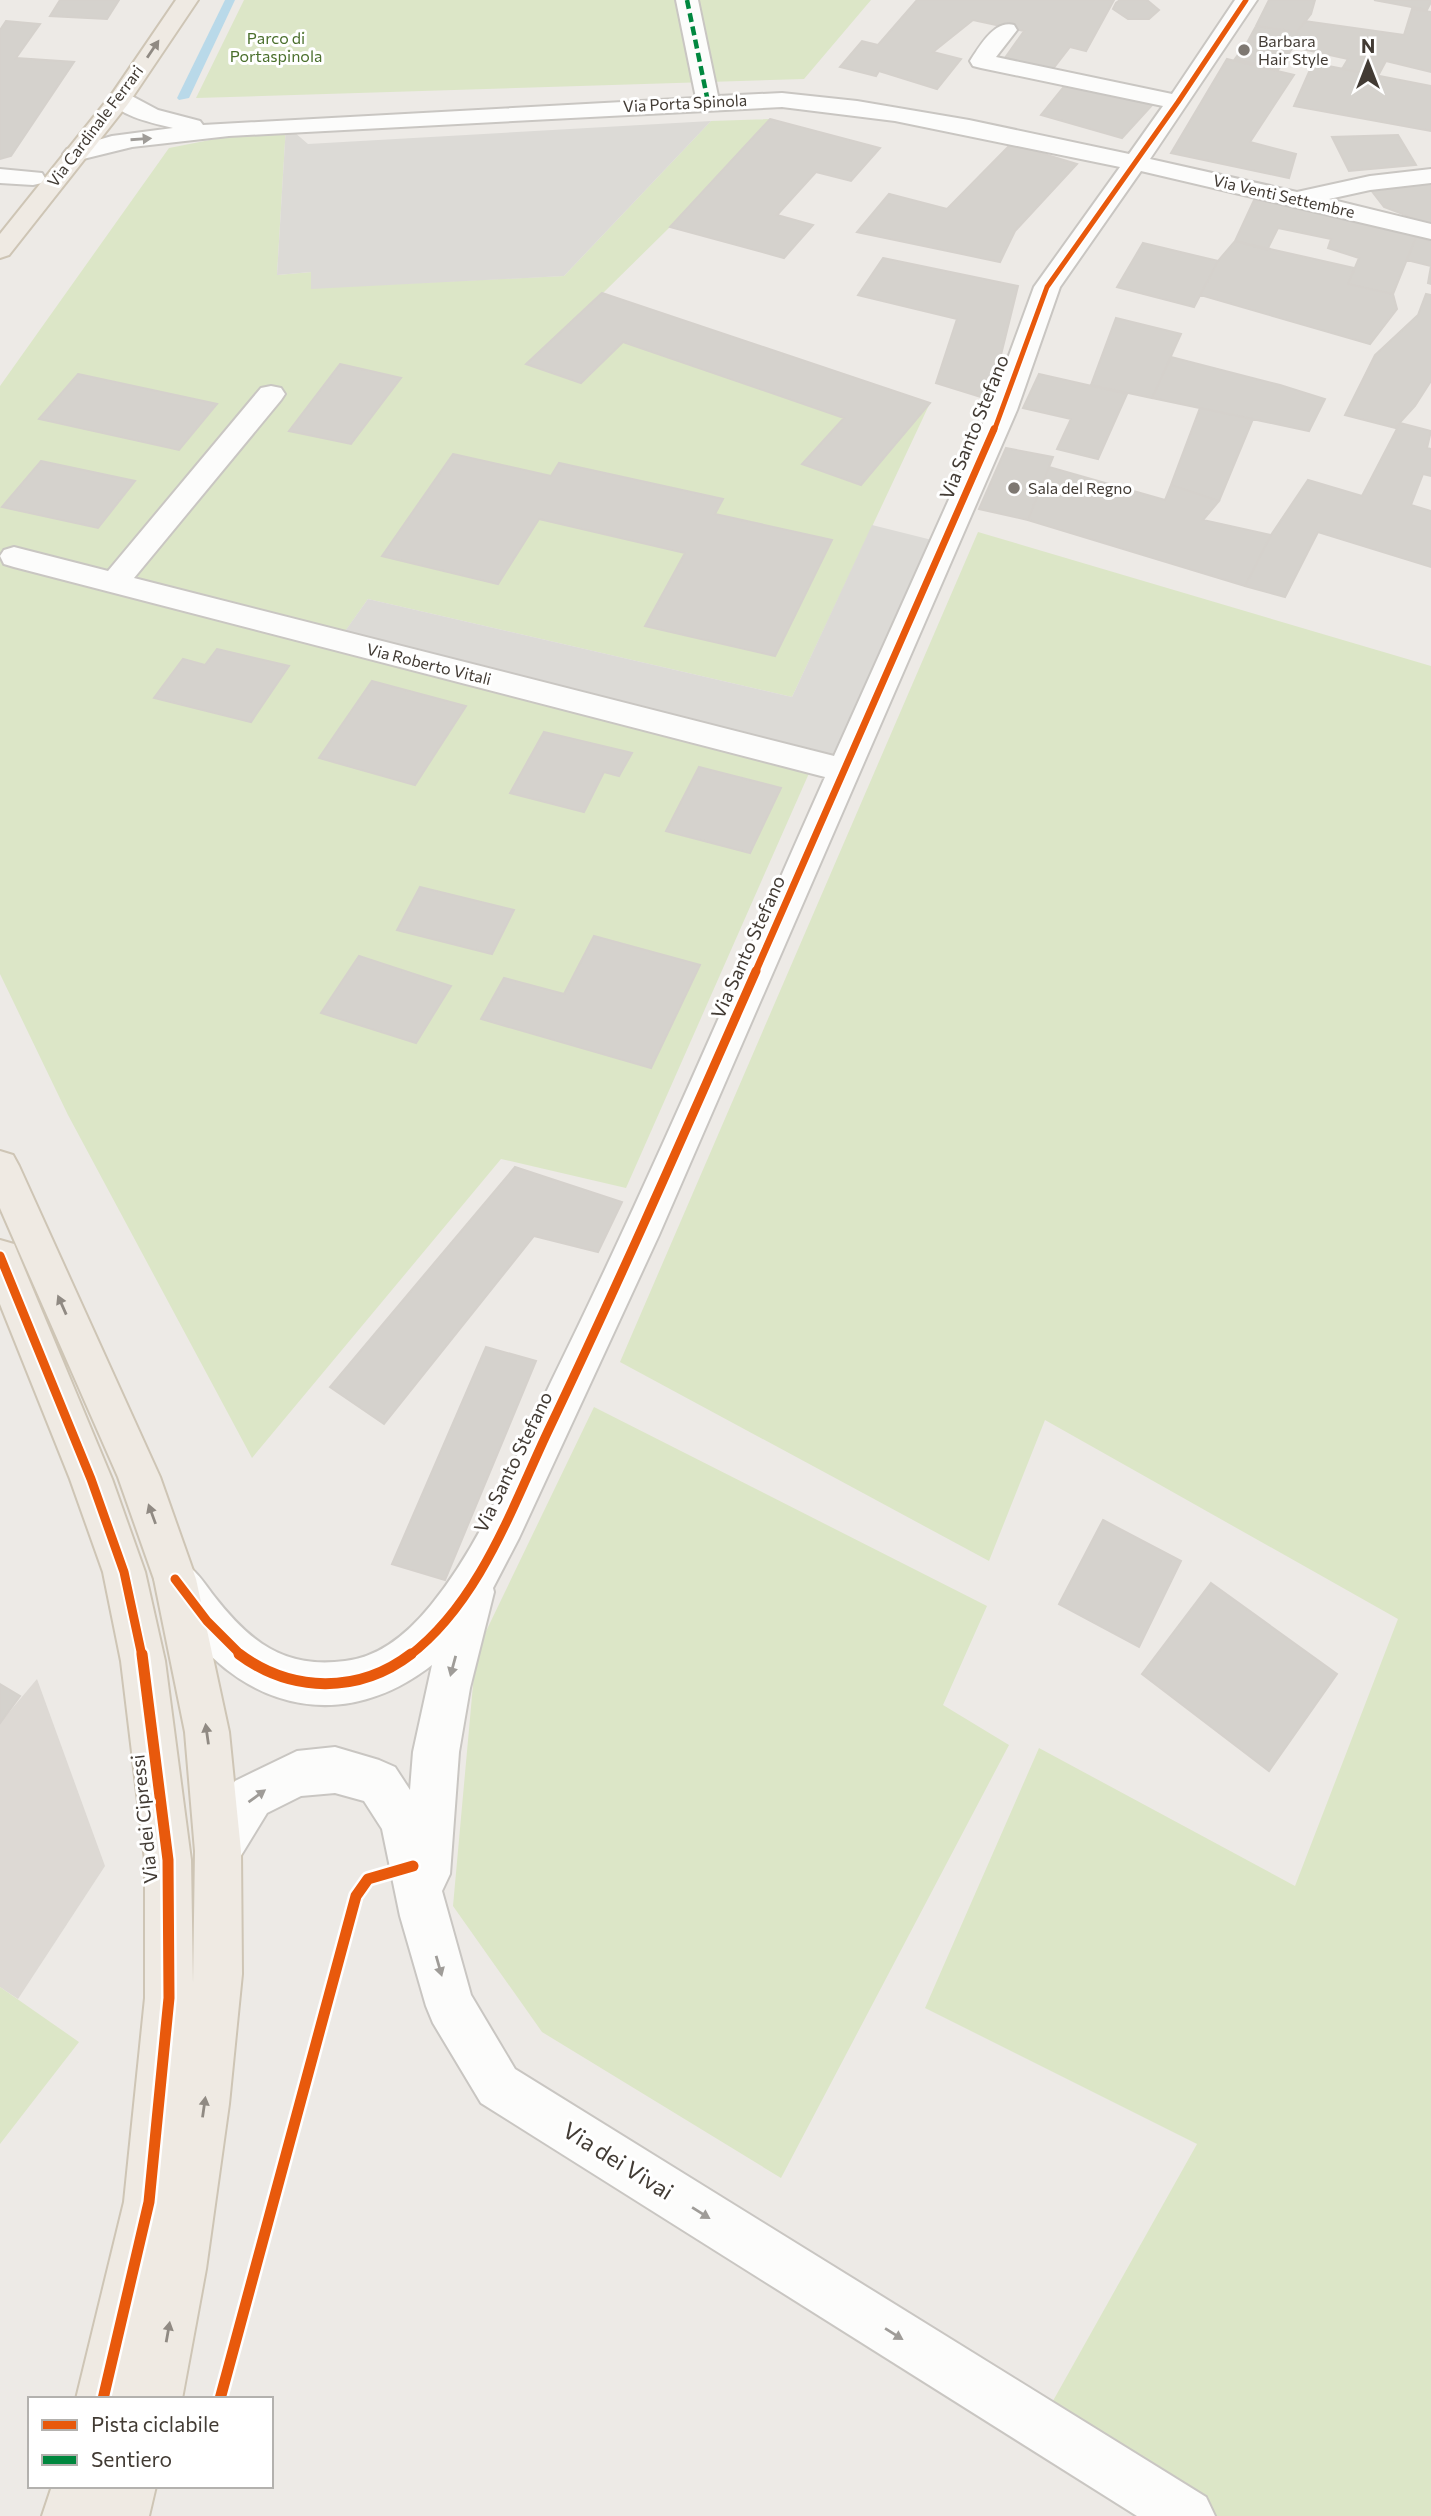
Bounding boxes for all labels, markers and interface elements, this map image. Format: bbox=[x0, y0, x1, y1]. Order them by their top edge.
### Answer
park label: Parco di Portaspinola bbox=[230, 28, 322, 65]
north arrow bbox=[1333, 28, 1403, 98]
place label: Barbara Hair Style bbox=[1258, 31, 1329, 68]
text: N bbox=[1361, 34, 1375, 57]
one-way arrow bbox=[146, 40, 159, 59]
marker: Barbara Hair Style bbox=[1236, 42, 1252, 58]
street label: Via Cardinale Ferrari bbox=[43, 61, 146, 190]
street label: Via Porta Spinola bbox=[622, 90, 748, 115]
one-way arrow bbox=[130, 133, 152, 144]
street label: Via Venti Settembre bbox=[1211, 170, 1357, 221]
street label: Via Santo Stefano bbox=[934, 351, 1013, 503]
place label: Sala del Regno bbox=[1028, 478, 1132, 497]
marker: Sala del Regno bbox=[1006, 480, 1022, 496]
street label: Via Roberto Vitali bbox=[365, 639, 493, 688]
street label: Via Santo Stefano bbox=[706, 872, 789, 1022]
one-way arrow bbox=[56, 1295, 68, 1315]
street label: Via Santo Stefano bbox=[468, 1387, 557, 1536]
one-way arrow bbox=[146, 1503, 157, 1524]
one-way arrow bbox=[448, 1656, 458, 1677]
one-way arrow bbox=[201, 1723, 212, 1745]
street label: Via dei Cipressi bbox=[125, 1753, 162, 1885]
one-way arrow bbox=[247, 1789, 266, 1803]
one-way arrow bbox=[434, 1956, 444, 1977]
one-way arrow bbox=[198, 2096, 209, 2118]
street label: Via dei Vivai bbox=[558, 2115, 679, 2205]
one-way arrow bbox=[692, 2207, 711, 2220]
one-way arrow bbox=[163, 2321, 174, 2343]
one-way arrow bbox=[885, 2327, 904, 2340]
legend bbox=[28, 2397, 273, 2488]
text: Pista ciclabile bbox=[91, 2411, 219, 2436]
text: Sentiero bbox=[91, 2446, 172, 2471]

